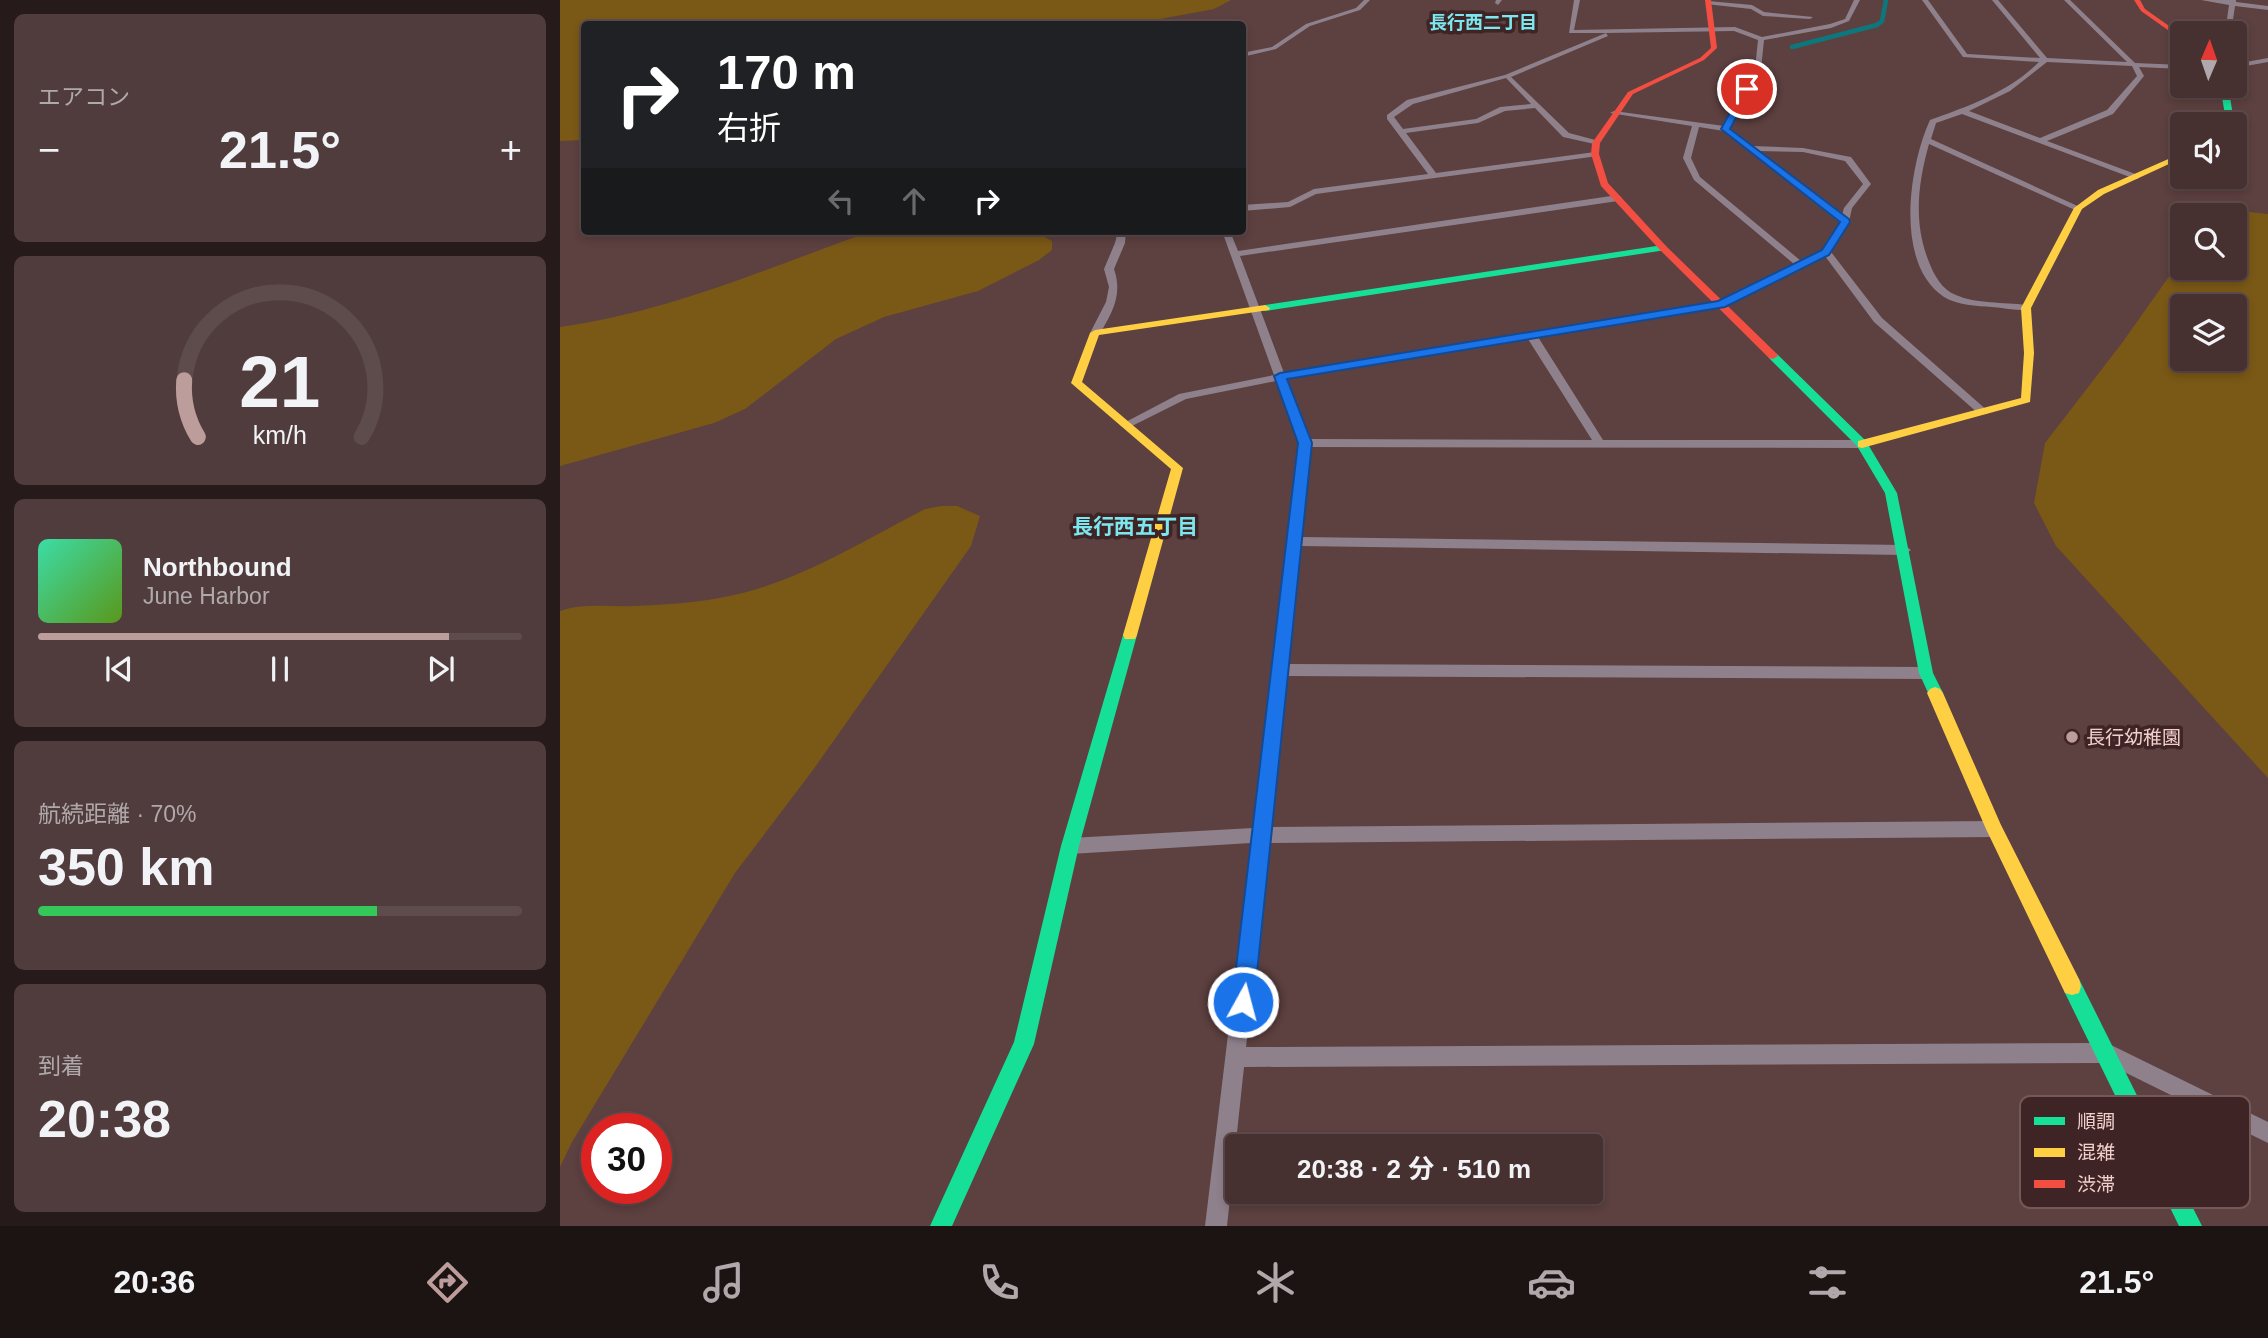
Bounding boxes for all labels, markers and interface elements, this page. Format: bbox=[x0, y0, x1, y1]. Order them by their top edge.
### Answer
district label: 長行西二丁目 bbox=[1429, 12, 1537, 33]
north arrow bbox=[2170, 21, 2247, 98]
map controls bbox=[2170, 21, 2247, 371]
text: 170 m bbox=[717, 45, 856, 99]
icon: right bbox=[602, 49, 693, 140]
pin bbox=[1717, 59, 1777, 119]
icon: arrive bbox=[1728, 70, 1766, 108]
text: エアコン bbox=[38, 84, 130, 110]
text: 右折 bbox=[717, 110, 781, 146]
button: sound bbox=[2170, 112, 2247, 189]
text: 21.5° bbox=[219, 121, 341, 179]
text: − bbox=[38, 129, 60, 171]
text: + bbox=[500, 129, 522, 171]
icon: left bbox=[822, 182, 860, 220]
icon: ahead bbox=[895, 182, 933, 220]
icon: right bbox=[968, 182, 1006, 220]
button: search bbox=[2170, 203, 2247, 280]
button: layers bbox=[2170, 294, 2247, 371]
text: 21 bbox=[240, 341, 320, 422]
text: km/h bbox=[253, 420, 307, 448]
district label: 長行西五丁目 bbox=[1072, 515, 1198, 538]
text: Northbound bbox=[143, 552, 292, 582]
text: June Harbor bbox=[143, 583, 270, 609]
icon: previous bbox=[100, 650, 138, 688]
icon: pause bbox=[261, 650, 299, 688]
icon: next bbox=[422, 650, 460, 688]
place label: 長行幼稚園 bbox=[2086, 727, 2181, 748]
marker: 長行幼稚園 bbox=[2064, 729, 2080, 745]
text: 航続距離 · 70% bbox=[38, 801, 196, 827]
text: 350 km bbox=[38, 838, 214, 896]
position arrow bbox=[1206, 965, 1280, 1039]
text: 到着 bbox=[38, 1053, 84, 1079]
text: 20:38 bbox=[38, 1090, 171, 1148]
legend bbox=[2020, 1096, 2250, 1208]
text: 順調 bbox=[2077, 1111, 2115, 1132]
speed limit sign: 30 bbox=[581, 1113, 672, 1204]
text: 混雑 bbox=[2077, 1142, 2115, 1163]
text: 20:38 · 2 分 · 510 m bbox=[1297, 1154, 1531, 1184]
text: 渋滞 bbox=[2077, 1174, 2115, 1195]
icon: directions bbox=[423, 1258, 472, 1307]
icon: music bbox=[699, 1258, 748, 1307]
icon: phone bbox=[975, 1258, 1024, 1307]
icon: climate bbox=[1251, 1258, 1300, 1307]
icon: car bbox=[1527, 1258, 1576, 1307]
icon: filters bbox=[1803, 1258, 1852, 1307]
text: 20:36 bbox=[114, 1264, 195, 1300]
text: 21.5° bbox=[2079, 1264, 2154, 1300]

